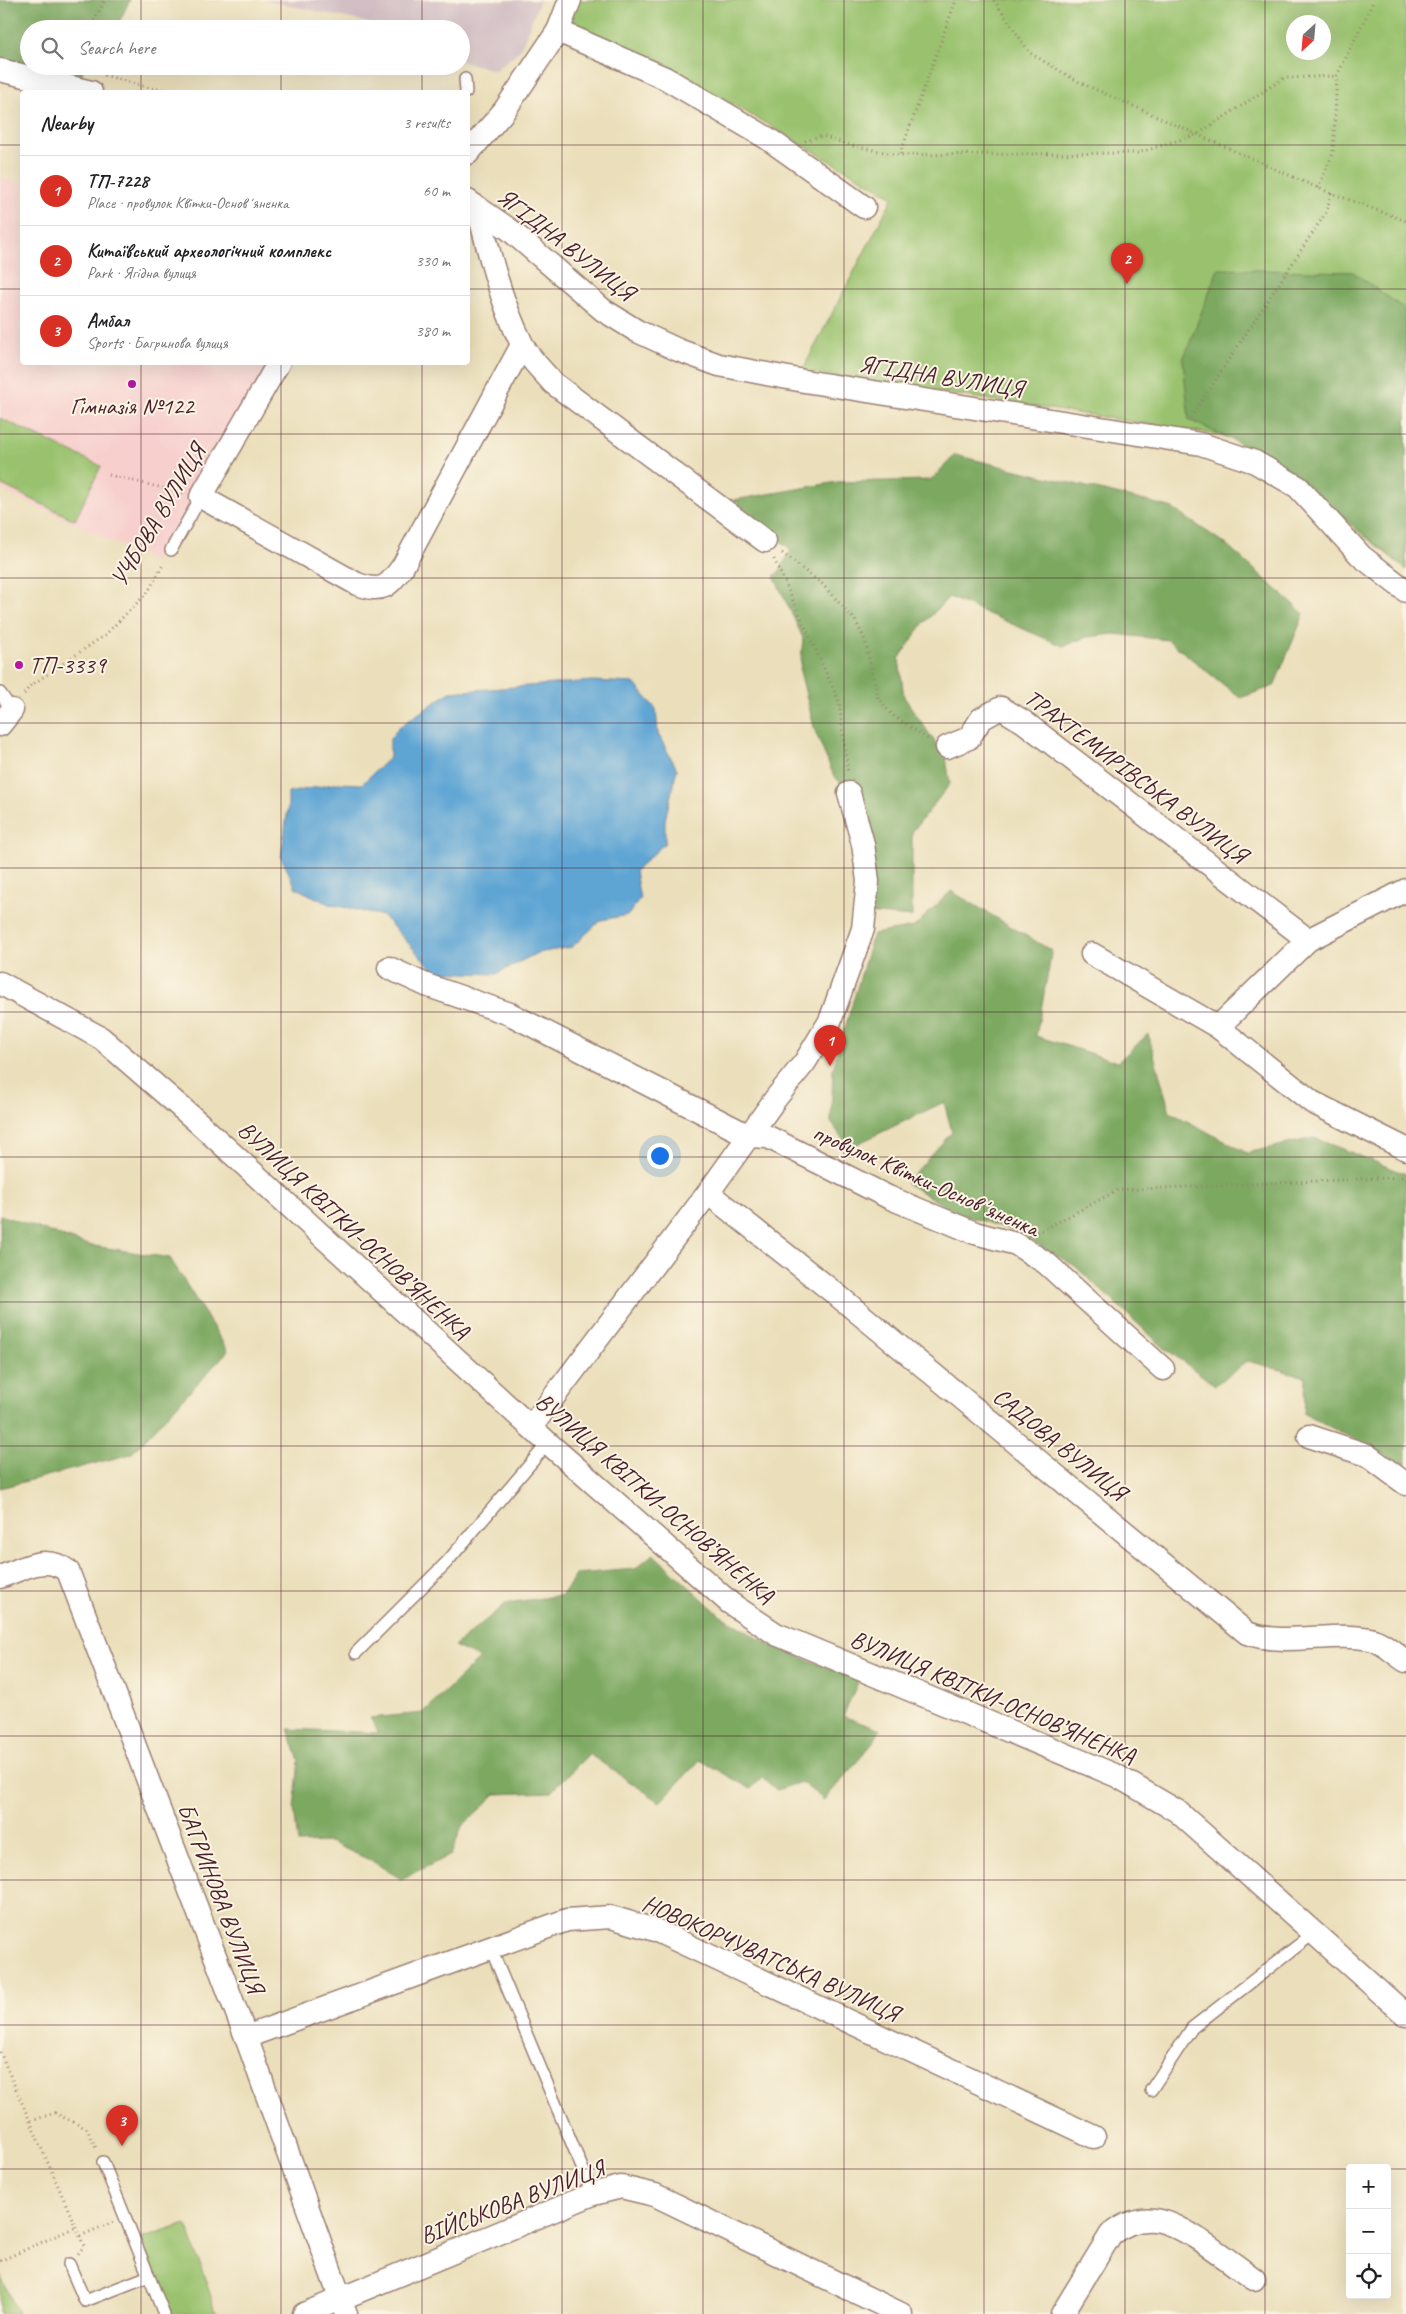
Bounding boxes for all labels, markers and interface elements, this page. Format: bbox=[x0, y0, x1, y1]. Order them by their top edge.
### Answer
north arrow bbox=[1286, 15, 1331, 60]
search box bbox=[20, 20, 470, 75]
icon: search bbox=[38, 34, 66, 62]
text: Search here bbox=[78, 36, 155, 60]
text: Nearby bbox=[40, 110, 93, 136]
text: 3 results bbox=[403, 113, 450, 133]
text: ТП-7228 bbox=[87, 169, 149, 193]
text: 1 bbox=[52, 181, 60, 201]
text: 60 m bbox=[423, 181, 450, 201]
street label: ЯГІДНА ВУЛИЦЯ bbox=[491, 181, 644, 309]
text: Place · провулок Квітки-Основʼяненка bbox=[87, 193, 289, 213]
text: Китаївський археологічний комплекс bbox=[87, 239, 331, 263]
pin: 2 bbox=[1111, 243, 1143, 284]
text: 2 bbox=[52, 251, 60, 271]
text: 330 m bbox=[416, 251, 450, 271]
text: Park · Ягідна вулиця bbox=[87, 263, 196, 283]
text: Амбал bbox=[87, 309, 129, 333]
text: 3 bbox=[52, 321, 60, 341]
text: 380 m bbox=[416, 321, 450, 341]
text: Sports · Багринова вулиця bbox=[87, 333, 228, 353]
street label: ЯГІДНА ВУЛИЦЯ bbox=[857, 348, 1029, 404]
marker: Гімназія №122 bbox=[126, 378, 138, 390]
place label: Гімназія №122 bbox=[70, 391, 196, 421]
street label: УЧБОВА ВУЛИЦЯ bbox=[104, 436, 214, 591]
place label: ТП-3339 bbox=[29, 650, 108, 680]
marker: ТП-3339 bbox=[13, 659, 25, 671]
street label: ТРАХТЕМИРІВСЬКА ВУЛИЦЯ bbox=[1019, 682, 1256, 872]
pin: 1 bbox=[814, 1025, 846, 1066]
street label: ВУЛИЦЯ КВІТКИ-ОСНОВ’ЯНЕНКА bbox=[232, 1114, 477, 1346]
street label: провулок Квітки-Основʼяненка bbox=[808, 1117, 1046, 1244]
your location bbox=[647, 1143, 673, 1169]
street label: САДОВА ВУЛИЦЯ bbox=[987, 1381, 1135, 1509]
street label: ВУЛИЦЯ КВІТКИ-ОСНОВ’ЯНЕНКА bbox=[529, 1386, 781, 1611]
street label: ВУЛИЦЯ КВІТКИ-ОСНОВ’ЯНЕНКА bbox=[846, 1623, 1141, 1771]
street label: БАГРИНОВА ВУЛИЦЯ bbox=[171, 1799, 272, 2001]
street label: НОВОКОРЧУВАТСЬКА ВУЛИЦЯ bbox=[638, 1888, 907, 2030]
pin: 3 bbox=[106, 2105, 138, 2146]
street label: ВІЙСЬКОВА ВУЛИЦЯ bbox=[416, 2152, 612, 2251]
map controls bbox=[1346, 2164, 1391, 2299]
button: + bbox=[1346, 2164, 1391, 2209]
button: − bbox=[1346, 2209, 1391, 2254]
button: locate bbox=[1346, 2254, 1391, 2299]

